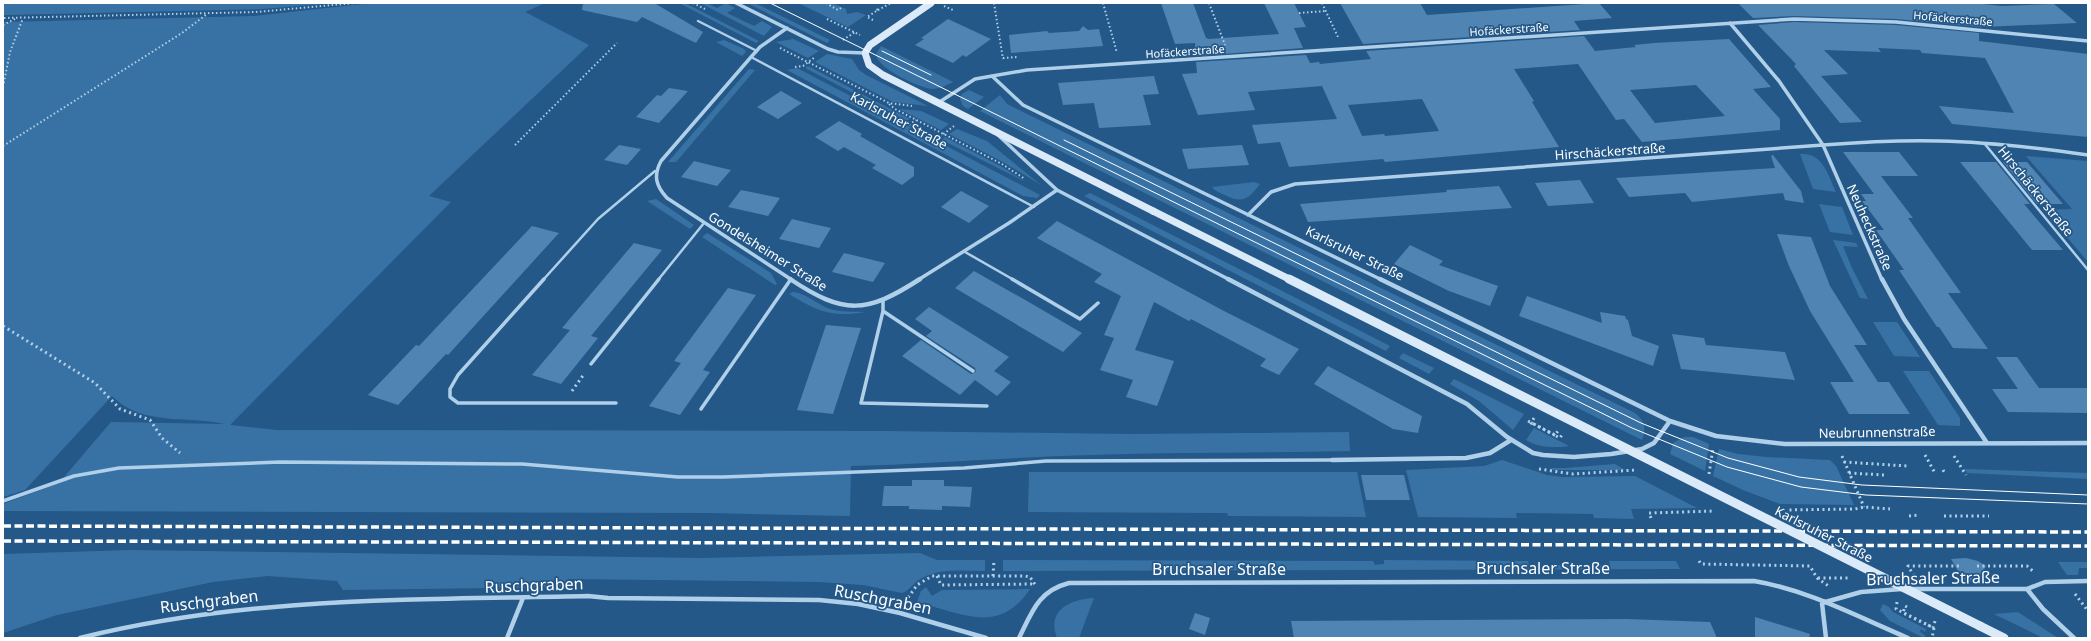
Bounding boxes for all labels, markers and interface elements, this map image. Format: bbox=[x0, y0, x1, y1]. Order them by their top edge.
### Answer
street label: Hofäckerstraße bbox=[1913, 7, 1993, 29]
street label: Hofäckerstraße bbox=[1469, 19, 1549, 39]
street label: Hofäckerstraße bbox=[1145, 41, 1225, 61]
street label: Karlsruher Straße bbox=[847, 87, 951, 153]
street label: Hirschäckerstraße bbox=[1554, 138, 1666, 164]
street label: Hirschäckerstraße bbox=[1994, 142, 2078, 240]
street label: Neuheckstraße bbox=[1843, 181, 1897, 273]
street label: Gondelsheimer Straße bbox=[705, 207, 831, 295]
street label: Karlsruher Straße bbox=[1303, 221, 1407, 285]
street label: Neubrunnenstraße bbox=[1818, 422, 1936, 442]
street label: Karlsruher Straße bbox=[1772, 502, 1876, 566]
street label: Bruchsaler Straße bbox=[1476, 557, 1610, 579]
street label: Bruchsaler Straße bbox=[1152, 558, 1286, 580]
street label: Bruchsaler Straße bbox=[1866, 566, 2000, 590]
street label: Ruschgraben bbox=[484, 572, 584, 598]
street label: Ruschgraben bbox=[832, 579, 934, 619]
street label: Ruschgraben bbox=[159, 584, 259, 618]

